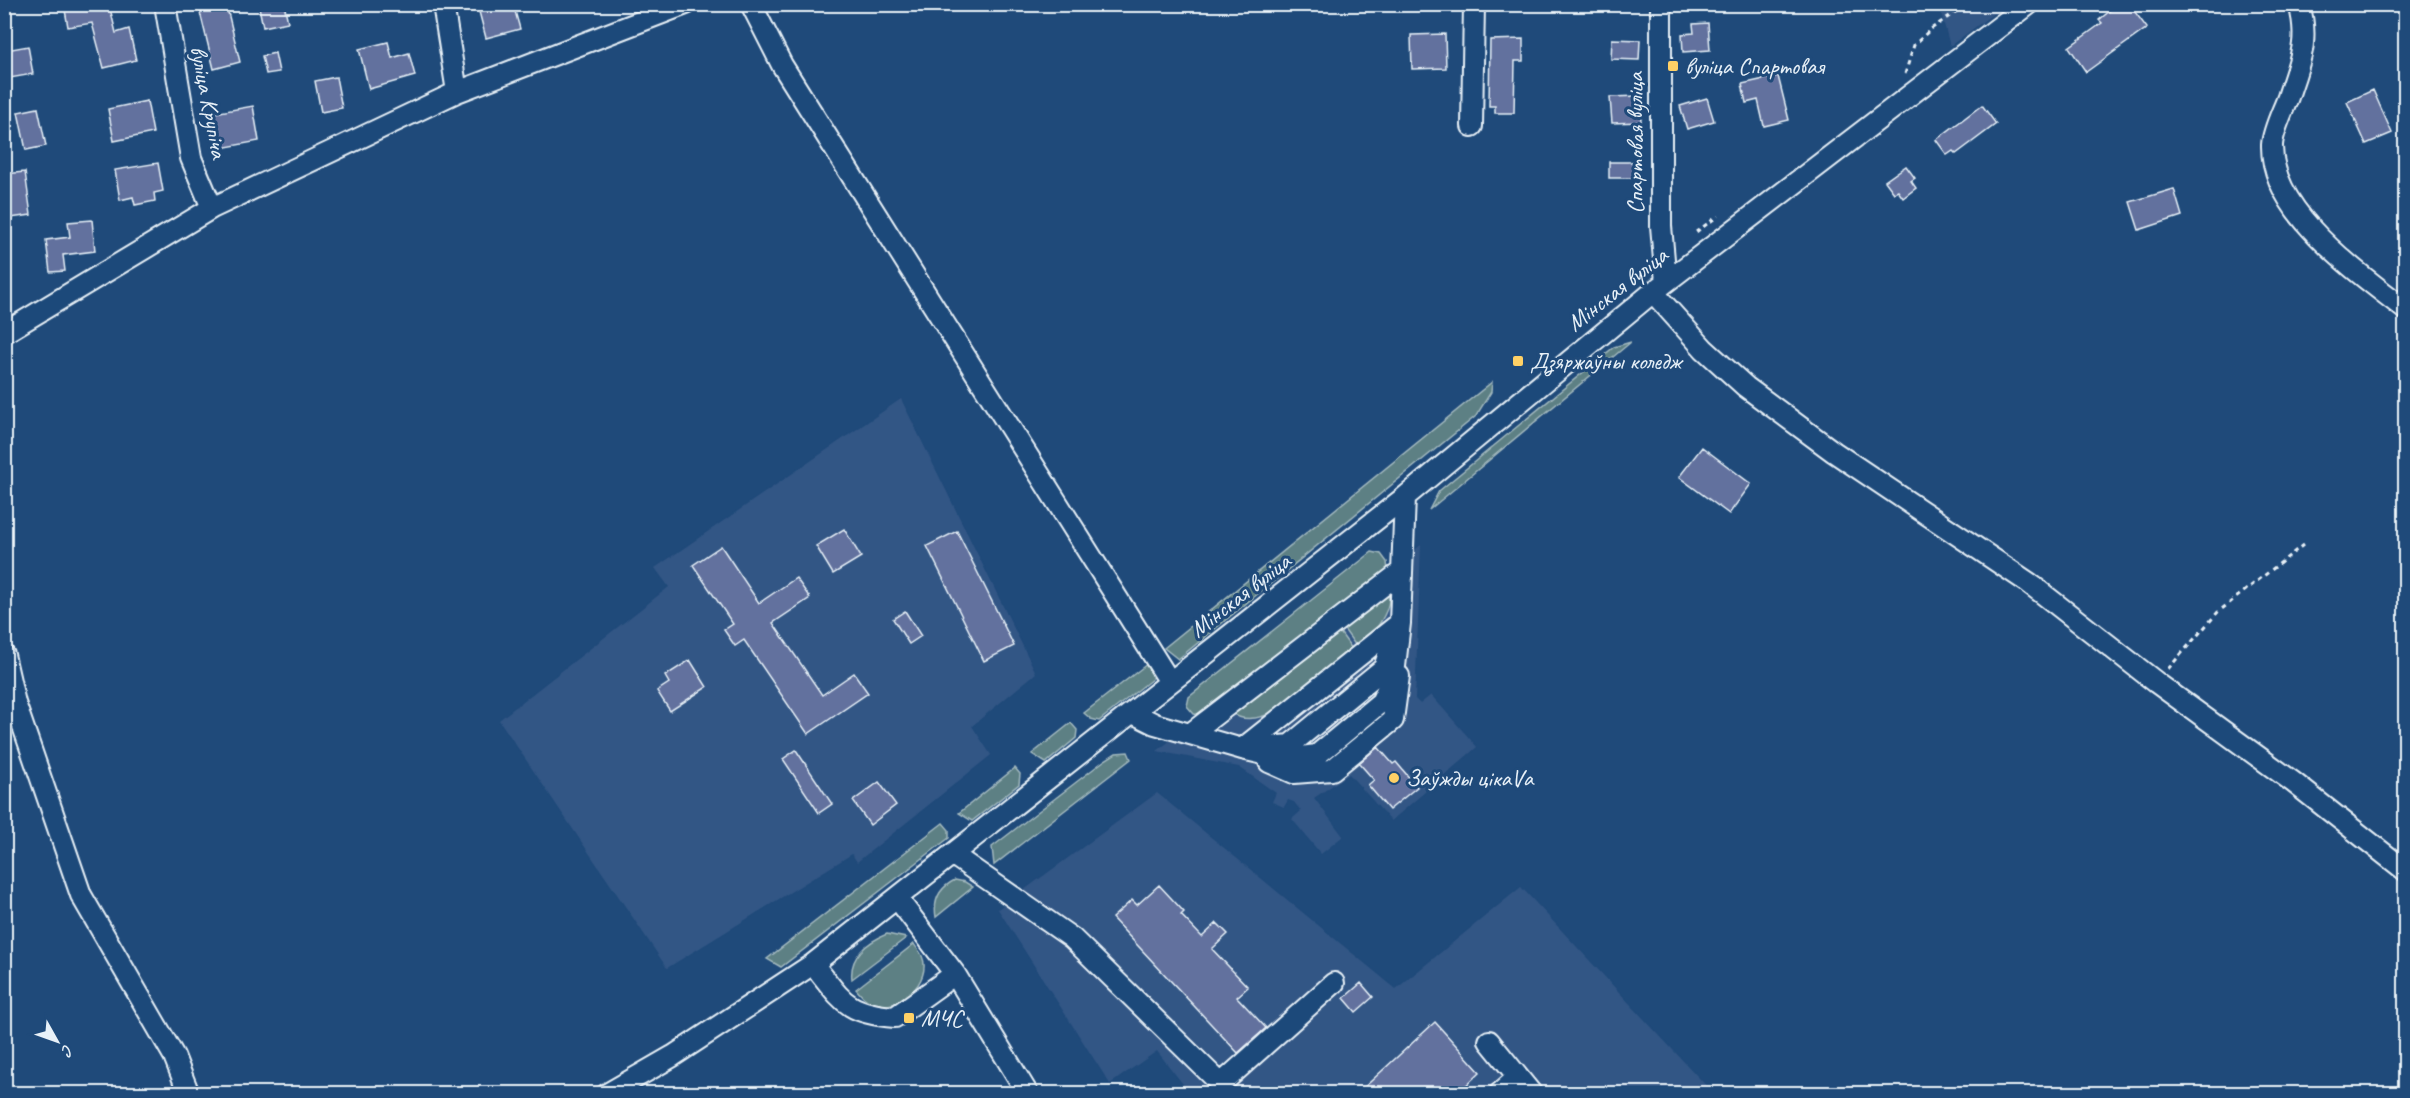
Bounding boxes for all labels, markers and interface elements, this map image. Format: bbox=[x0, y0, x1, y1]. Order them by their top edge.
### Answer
street label: вуліца Крупіча bbox=[183, 43, 235, 162]
place label: вуліца Спартовая bbox=[1685, 51, 1825, 81]
marker: вуліца Спартовая bbox=[1666, 59, 1680, 73]
street label: Спартовая вуліца bbox=[1620, 71, 1650, 214]
street label: Мінская вуліца bbox=[1560, 239, 1675, 338]
place label: Дзяржаўны коледж bbox=[1530, 346, 1684, 377]
marker: Дзяржаўны коледж bbox=[1511, 354, 1525, 368]
street label: Мінская вуліца bbox=[1183, 545, 1298, 644]
place label: Заўжды цікаVа bbox=[1406, 763, 1535, 793]
marker: Заўжды цікаVа bbox=[1387, 771, 1401, 785]
place label: МЧС bbox=[921, 1003, 965, 1033]
north arrow bbox=[27, 1011, 87, 1071]
marker: МЧС bbox=[902, 1011, 916, 1025]
text: С bbox=[56, 1041, 78, 1061]

